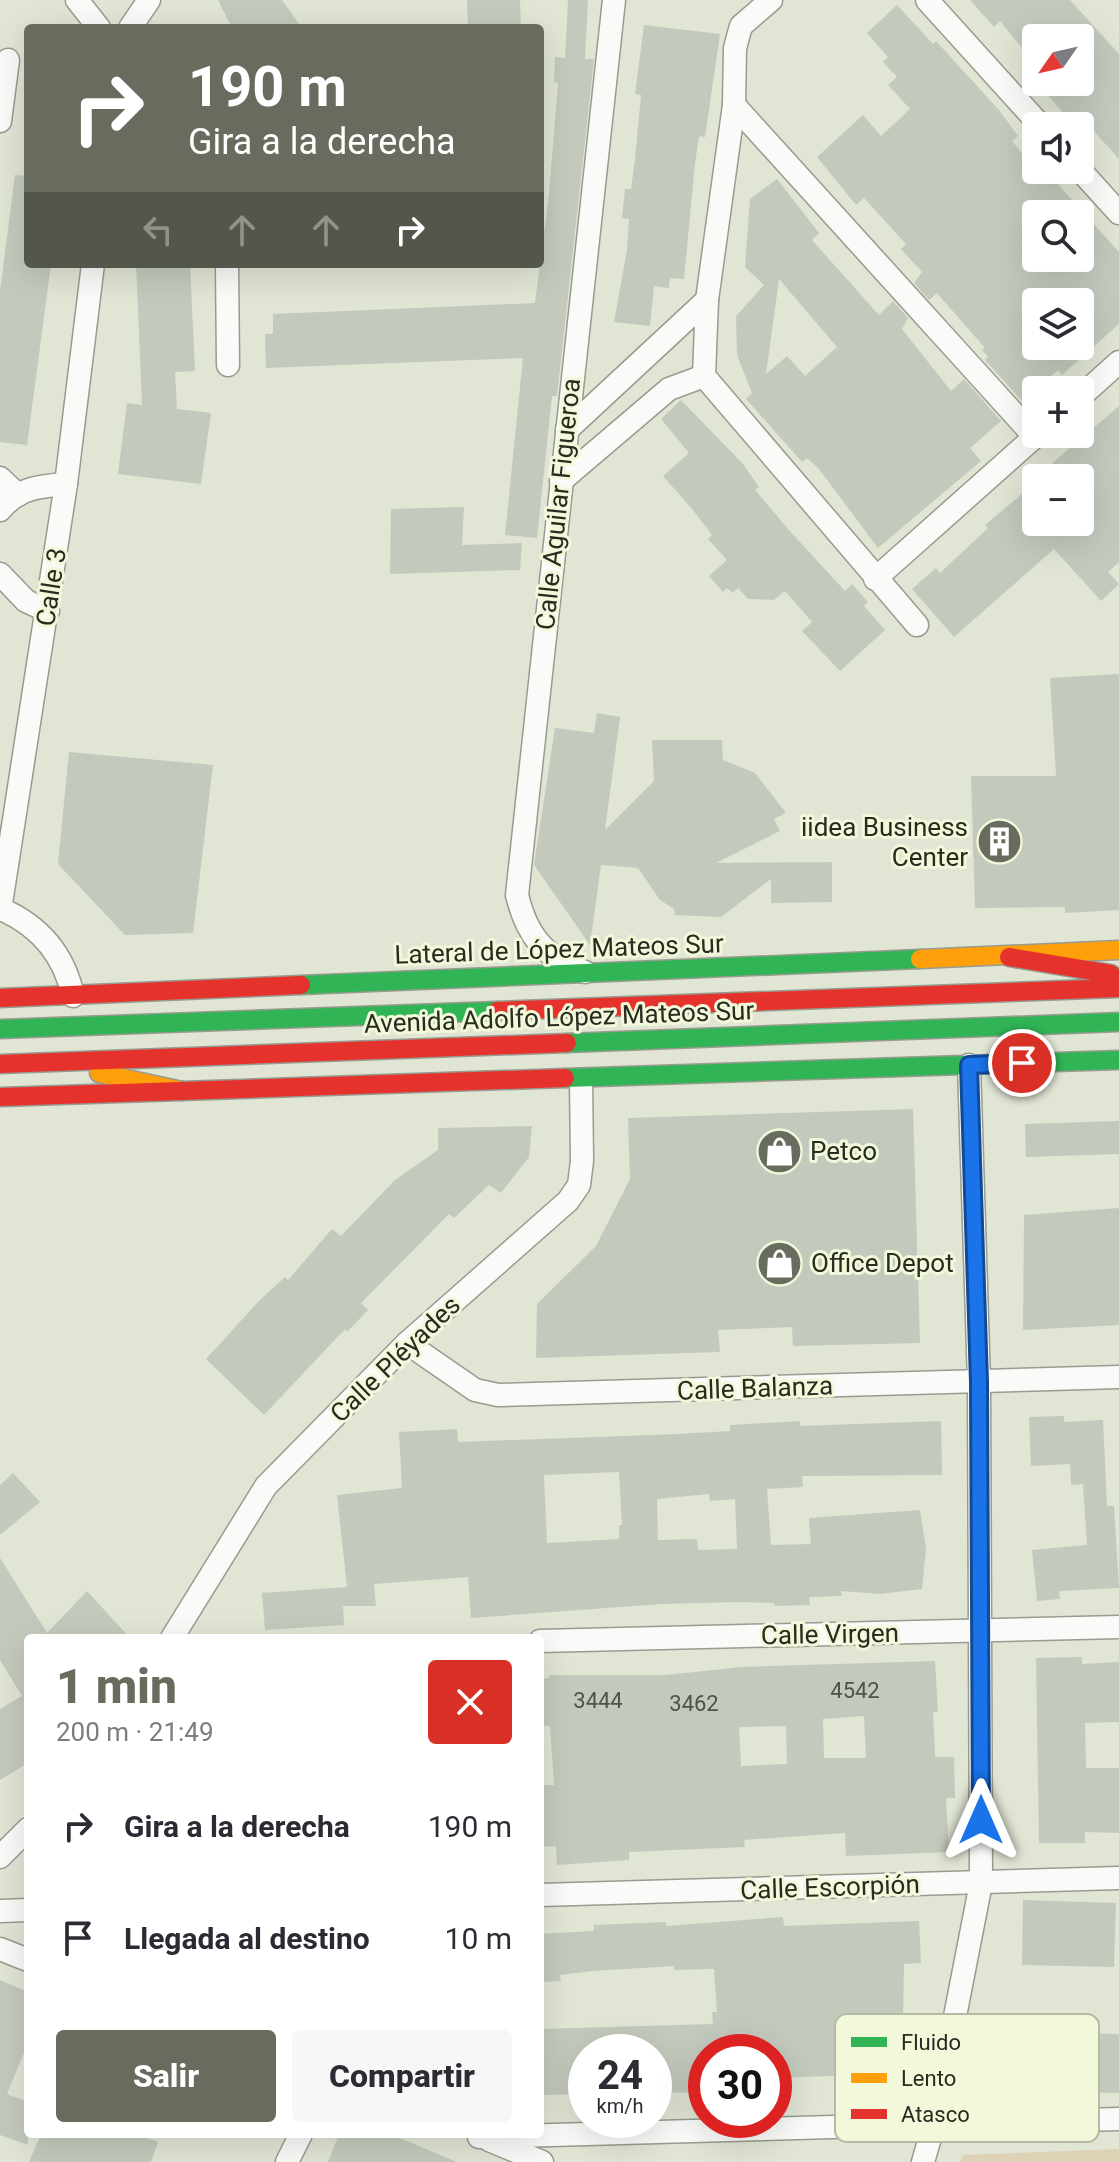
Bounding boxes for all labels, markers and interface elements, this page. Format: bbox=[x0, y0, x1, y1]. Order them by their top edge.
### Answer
north arrow bbox=[1022, 24, 1094, 96]
map controls bbox=[1022, 24, 1094, 536]
text: 190 m bbox=[188, 54, 347, 120]
icon: right bbox=[56, 56, 160, 160]
button: sound bbox=[1022, 112, 1094, 184]
text: Gira a la derecha bbox=[188, 121, 456, 163]
button: search bbox=[1022, 200, 1094, 272]
icon: left bbox=[136, 208, 180, 252]
icon: ahead bbox=[220, 208, 264, 252]
icon: ahead bbox=[304, 208, 348, 252]
icon: right bbox=[388, 208, 432, 252]
button: layers bbox=[1022, 288, 1094, 360]
button: + bbox=[1022, 376, 1094, 448]
street label: Calle Aguilar Figueroa bbox=[530, 377, 586, 631]
button: − bbox=[1022, 464, 1094, 536]
street label: Calle 3 bbox=[30, 546, 72, 628]
place label: iidea Business Center bbox=[801, 812, 968, 872]
building icon: iidea Business Center bbox=[975, 818, 1023, 866]
street label: Lateral de López Mateos Sur bbox=[394, 928, 724, 970]
street label: Avenida Adolfo López Mateos Sur bbox=[363, 995, 755, 1039]
pin bbox=[988, 1029, 1056, 1097]
icon: arrive bbox=[1000, 1041, 1044, 1085]
shop icon: Petco bbox=[755, 1127, 803, 1175]
place label: Petco bbox=[810, 1136, 877, 1166]
shop icon: Office Depot bbox=[756, 1239, 804, 1287]
place label: Office Depot bbox=[811, 1248, 954, 1278]
street label: Calle Pléyades bbox=[324, 1290, 466, 1428]
street label: Calle Balanza bbox=[676, 1370, 834, 1406]
street label: Calle Virgen bbox=[761, 1618, 899, 1650]
text: 1 min bbox=[56, 1658, 177, 1715]
button: close bbox=[428, 1660, 512, 1744]
house number: 4542 bbox=[830, 1678, 880, 1703]
house number: 3444 bbox=[573, 1688, 623, 1713]
house number: 3462 bbox=[669, 1691, 719, 1716]
text: 200 m · 21:49 bbox=[56, 1717, 214, 1747]
position arrow bbox=[939, 1778, 1023, 1862]
icon: right bbox=[56, 1804, 100, 1848]
text: Gira a la derecha bbox=[124, 1809, 350, 1844]
text: 190 m bbox=[428, 1809, 512, 1844]
street label: Calle Escorpión bbox=[740, 1869, 920, 1905]
icon: arrive bbox=[56, 1916, 100, 1960]
text: Llegada al destino bbox=[124, 1921, 370, 1956]
text: 10 m bbox=[445, 1921, 512, 1956]
legend bbox=[835, 2014, 1099, 2142]
button: Salir bbox=[56, 2030, 276, 2122]
button: Compartir bbox=[292, 2030, 512, 2122]
text: Fluido bbox=[901, 2030, 961, 2055]
speed limit sign: 30 bbox=[688, 2034, 792, 2138]
text: 24 bbox=[597, 2052, 643, 2099]
text: Lento bbox=[901, 2066, 956, 2091]
text: km/h bbox=[597, 2094, 643, 2118]
text: Atasco bbox=[901, 2102, 970, 2127]

